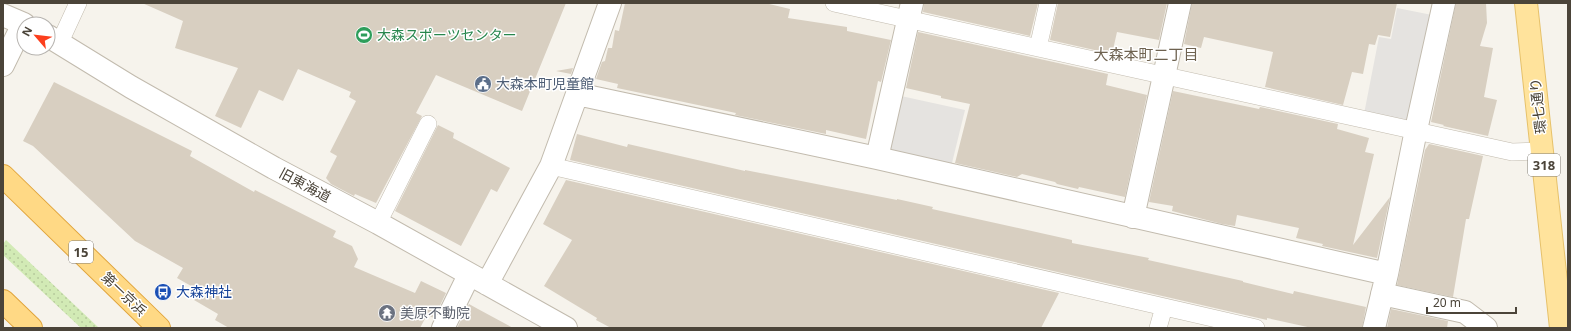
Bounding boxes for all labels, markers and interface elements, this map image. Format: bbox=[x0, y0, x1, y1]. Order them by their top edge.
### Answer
north arrow bbox=[16, 16, 56, 56]
text: N bbox=[18, 24, 35, 39]
sports icon: 大森スポーツセンター bbox=[354, 25, 374, 45]
place label: 大森スポーツセンター bbox=[377, 25, 517, 44]
district label: 大森本町二丁目 bbox=[1093, 44, 1199, 64]
public building icon: 大森本町児童館 bbox=[473, 74, 493, 94]
place label: 大森本町児童館 bbox=[496, 74, 594, 93]
street label: 環七通り bbox=[1525, 77, 1550, 135]
road number: 318 bbox=[1528, 154, 1560, 176]
street label: 旧東海道 bbox=[276, 163, 334, 206]
road number: 15 bbox=[69, 241, 93, 263]
street label: 第一京浜 bbox=[98, 267, 151, 320]
bus stop icon: 大森神社 bbox=[153, 282, 173, 302]
place label: 大森神社 bbox=[176, 282, 232, 301]
scale bar bbox=[1427, 289, 1516, 315]
text: 20 m bbox=[1433, 294, 1461, 311]
temple icon: 美原不動院 bbox=[377, 303, 397, 323]
place label: 美原不動院 bbox=[400, 303, 470, 322]

